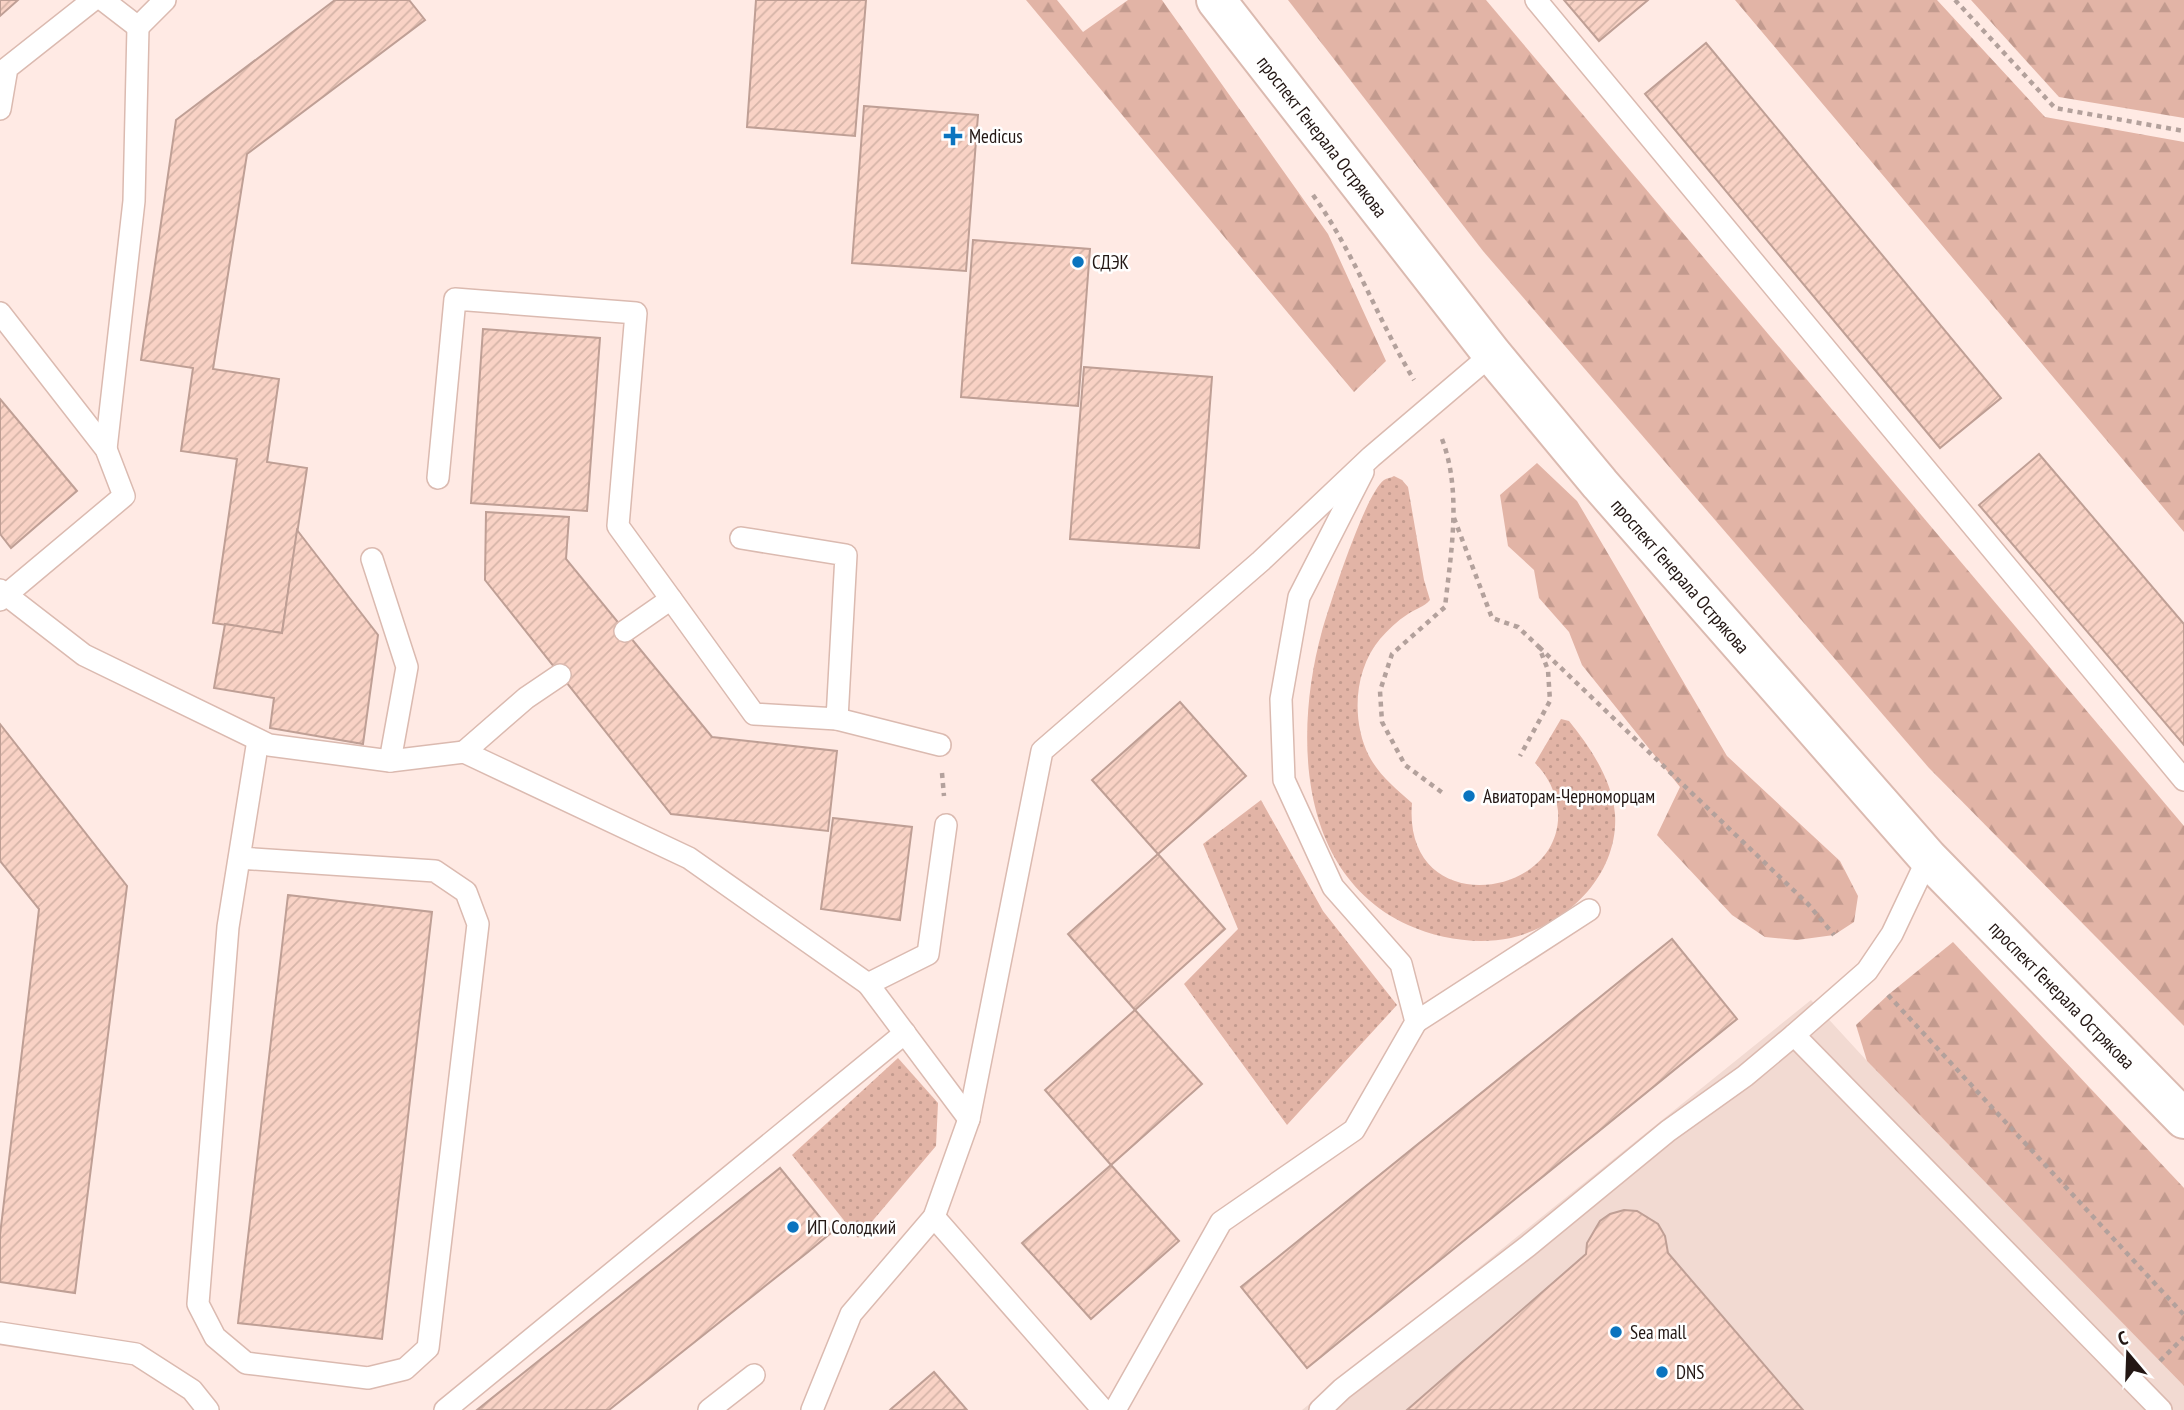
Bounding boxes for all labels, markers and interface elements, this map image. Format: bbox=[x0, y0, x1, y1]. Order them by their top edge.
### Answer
street label: проспект Генерала Острякова bbox=[1252, 51, 1393, 222]
place label: Medicus bbox=[969, 124, 1023, 148]
marker: Medicus bbox=[943, 126, 963, 146]
place label: СДЭК bbox=[1092, 250, 1129, 274]
marker: СДЭК bbox=[1070, 254, 1086, 270]
street label: проспект Генерала Острякова bbox=[1606, 493, 1755, 658]
place label: Авиаторам-Черноморцам bbox=[1483, 784, 1655, 808]
marker: Авиаторам-Черноморцам bbox=[1461, 788, 1477, 804]
street label: проспект Генерала Острякова bbox=[1984, 916, 2140, 1074]
place label: ИП Солодкий bbox=[807, 1215, 896, 1239]
marker: ИП Солодкий bbox=[785, 1219, 801, 1235]
north arrow bbox=[2093, 1319, 2163, 1389]
place label: Sea mall bbox=[1630, 1320, 1687, 1344]
marker: Sea mall bbox=[1608, 1324, 1624, 1340]
text: С bbox=[2114, 1325, 2131, 1351]
place label: DNS bbox=[1676, 1360, 1704, 1384]
marker: DNS bbox=[1654, 1364, 1670, 1380]

